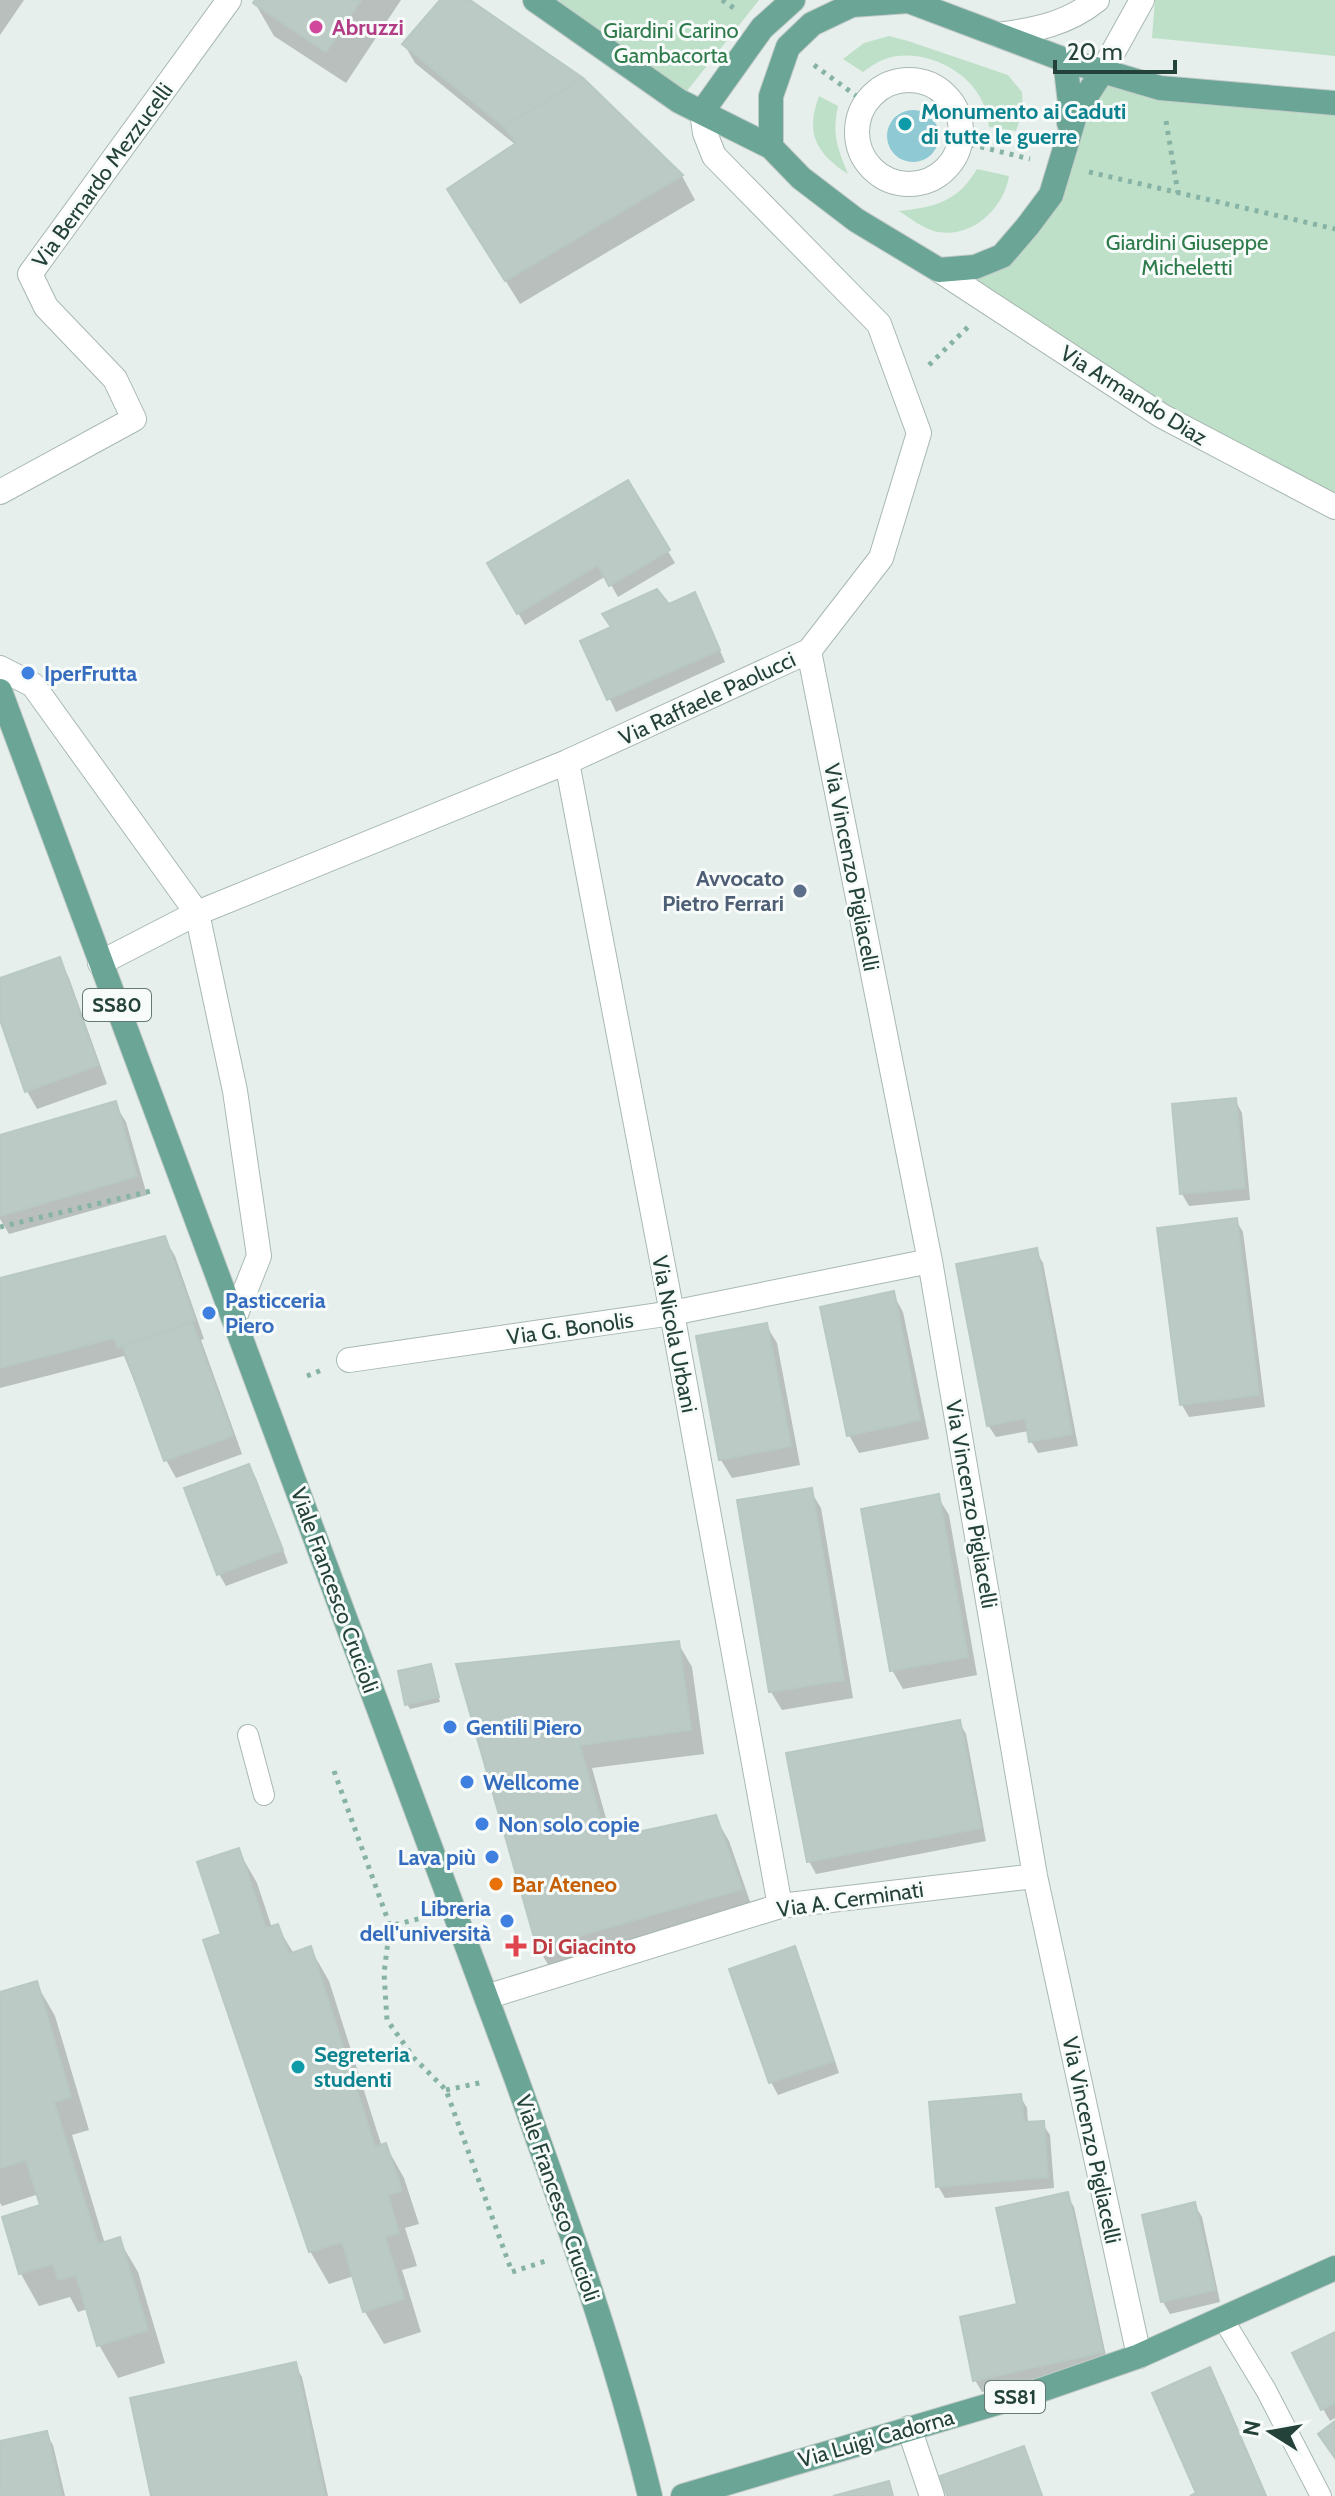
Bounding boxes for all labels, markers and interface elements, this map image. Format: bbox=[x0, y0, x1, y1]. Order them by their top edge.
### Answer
place label: Abruzzi bbox=[332, 14, 404, 41]
park label: Giardini Carino Gambacorta bbox=[603, 17, 739, 69]
marker: Abruzzi bbox=[307, 18, 325, 36]
scale bar bbox=[1055, 24, 1175, 74]
text: 20 m bbox=[1067, 37, 1123, 66]
street label: Via Bernardo Mezzucelli bbox=[26, 78, 179, 273]
place label: Monumento ai Caduti di tutte le guerre bbox=[921, 98, 1126, 150]
marker: Monumento ai Caduti di tutte le guerre bbox=[896, 115, 914, 133]
park label: Giardini Giuseppe Micheletti bbox=[1106, 229, 1268, 281]
street label: Via Armando Diaz bbox=[1055, 339, 1212, 451]
street label: Via Raffaele Paolucci bbox=[615, 646, 800, 751]
place label: IperFrutta bbox=[44, 660, 137, 687]
marker: IperFrutta bbox=[19, 664, 37, 682]
street label: Via Vincenzo Pigliacelli bbox=[818, 761, 885, 973]
place label: Avvocato Pietro Ferrari bbox=[662, 865, 784, 917]
marker: Avvocato Pietro Ferrari bbox=[791, 882, 809, 900]
road number: SS80 bbox=[83, 989, 151, 1021]
street label: Via Nicola Urbani bbox=[646, 1253, 703, 1415]
place label: Pasticceria Piero bbox=[225, 1287, 326, 1339]
marker: Pasticceria Piero bbox=[200, 1304, 218, 1322]
street label: Via G. Bonolis bbox=[505, 1306, 635, 1351]
street label: Via Vincenzo Pigliacelli bbox=[940, 1398, 1003, 1610]
street label: Viale Francesco Crucioli bbox=[285, 1484, 384, 1697]
place label: Gentili Piero bbox=[466, 1714, 582, 1741]
marker: Gentili Piero bbox=[441, 1718, 459, 1736]
place label: Wellcome bbox=[483, 1769, 579, 1796]
marker: Wellcome bbox=[458, 1773, 476, 1791]
place label: Non solo copie bbox=[498, 1811, 640, 1838]
marker: Non solo copie bbox=[473, 1815, 491, 1833]
place label: Lava più bbox=[398, 1844, 476, 1871]
marker: Lava più bbox=[483, 1848, 501, 1866]
place label: Bar Ateneo bbox=[512, 1871, 617, 1898]
marker: Bar Ateneo bbox=[487, 1875, 505, 1893]
street label: Via A. Cerminati bbox=[775, 1876, 925, 1923]
place label: Libreria dell'università bbox=[360, 1895, 491, 1947]
marker: Libreria dell'università bbox=[498, 1912, 516, 1930]
place label: Di Giacinto bbox=[532, 1933, 636, 1960]
marker: Di Giacinto bbox=[507, 1937, 525, 1955]
street label: Via Vincenzo Pigliacelli bbox=[1056, 2034, 1127, 2246]
place label: Segreteria studenti bbox=[314, 2041, 410, 2093]
marker: Segreteria studenti bbox=[289, 2058, 307, 2076]
street label: Viale Francesco Crucioli bbox=[509, 2091, 606, 2305]
road number: SS81 bbox=[985, 2381, 1045, 2413]
north arrow bbox=[1231, 2392, 1311, 2472]
street label: Via Luigi Cadorna bbox=[795, 2403, 958, 2474]
text: N bbox=[1237, 2418, 1267, 2438]

